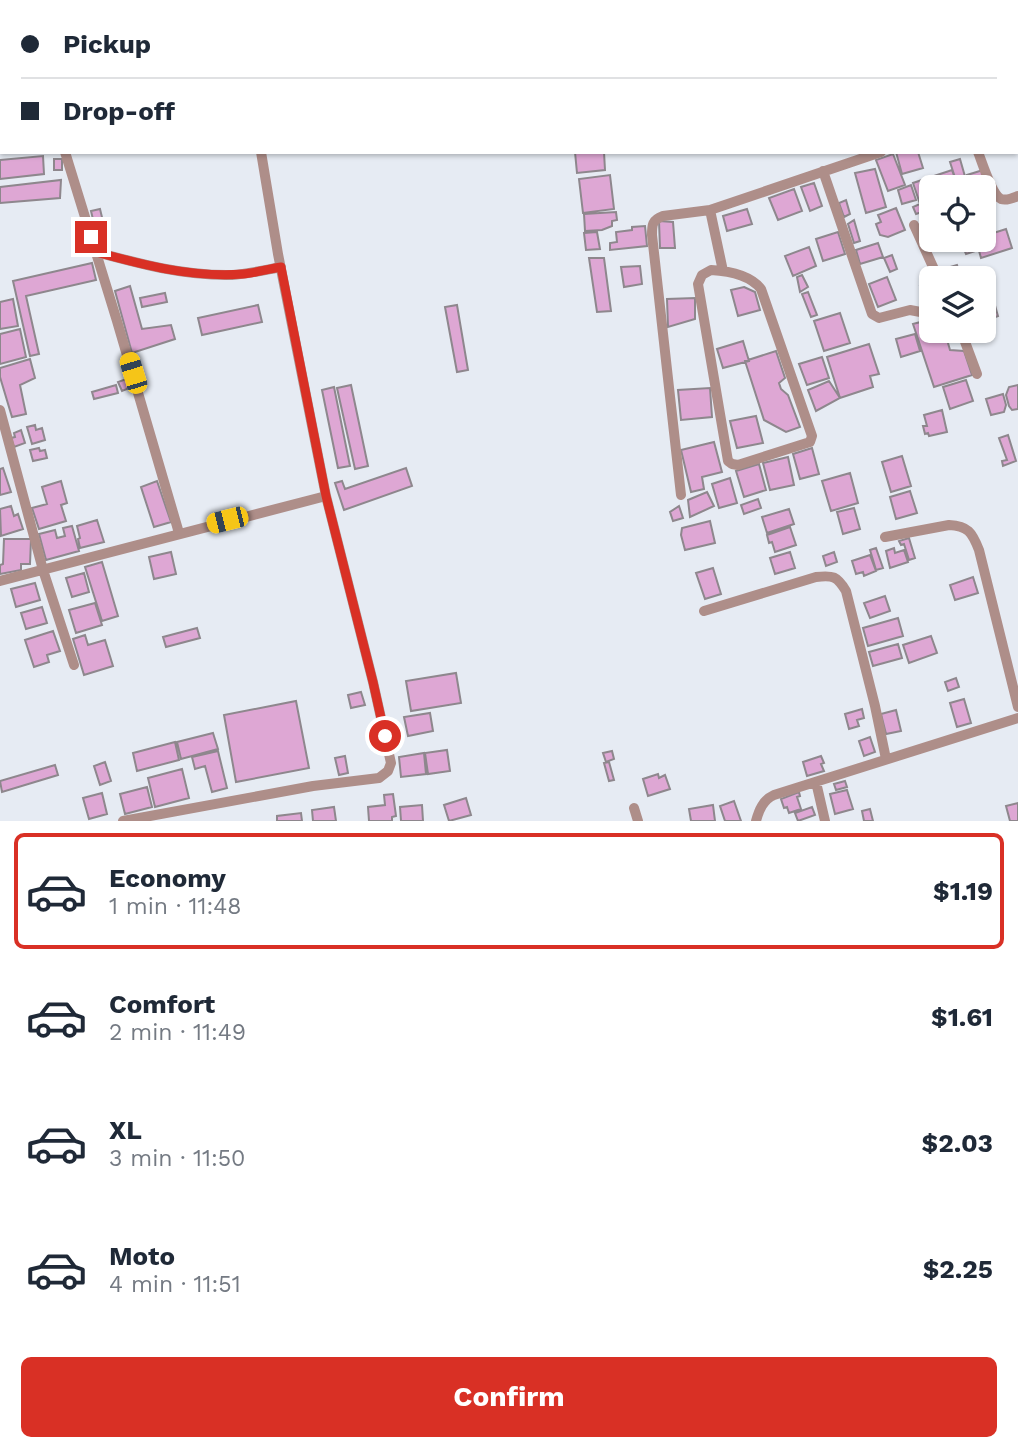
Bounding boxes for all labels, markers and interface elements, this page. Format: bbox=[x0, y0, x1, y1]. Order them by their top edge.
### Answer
text: Pickup bbox=[63, 29, 151, 59]
text: Drop-off bbox=[63, 96, 175, 126]
map controls bbox=[919, 175, 996, 343]
button: locate bbox=[919, 175, 996, 252]
route end bbox=[75, 221, 107, 253]
button: layers bbox=[919, 266, 996, 343]
car bbox=[117, 350, 150, 396]
car bbox=[205, 505, 250, 535]
route start bbox=[369, 720, 401, 752]
icon: car bbox=[25, 860, 88, 923]
text: Economy bbox=[109, 863, 226, 893]
text: $1.19 bbox=[933, 876, 993, 906]
text: 1 min · 11:48 bbox=[109, 893, 241, 920]
icon: car bbox=[25, 986, 88, 1049]
text: Comfort bbox=[109, 989, 215, 1019]
text: $1.61 bbox=[931, 1002, 993, 1032]
text: 2 min · 11:49 bbox=[109, 1019, 246, 1046]
icon: car bbox=[25, 1112, 88, 1175]
text: XL bbox=[109, 1115, 142, 1145]
text: $2.03 bbox=[922, 1128, 993, 1158]
text: 3 min · 11:50 bbox=[109, 1145, 245, 1172]
icon: car bbox=[25, 1238, 88, 1301]
text: Moto bbox=[109, 1241, 175, 1271]
text: $2.25 bbox=[923, 1254, 993, 1284]
text: 4 min · 11:51 bbox=[109, 1271, 241, 1298]
button: Confirm bbox=[21, 1357, 997, 1437]

